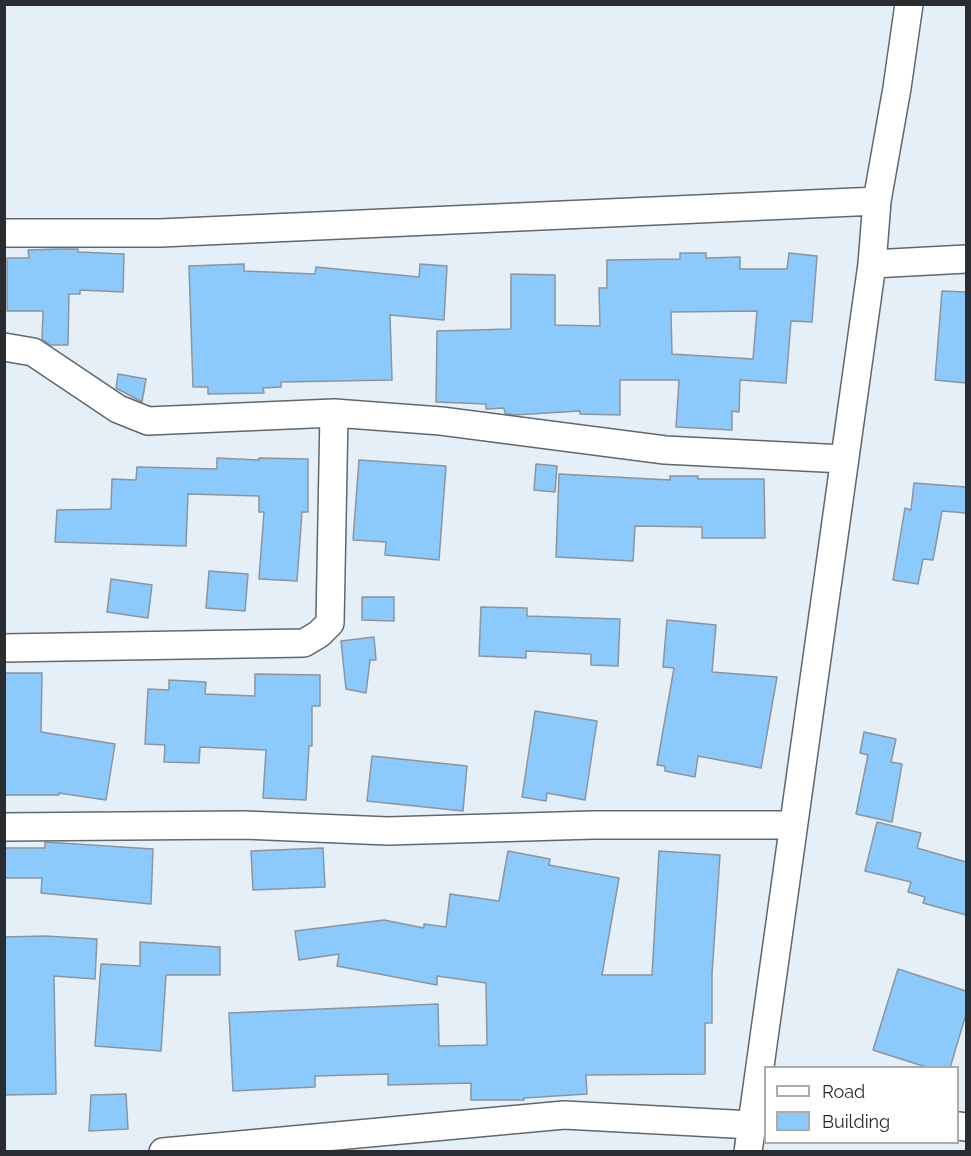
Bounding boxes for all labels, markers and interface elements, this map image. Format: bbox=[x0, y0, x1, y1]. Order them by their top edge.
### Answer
legend bbox=[764, 1066, 959, 1144]
text: Road bbox=[822, 1081, 865, 1102]
text: Building bbox=[822, 1111, 890, 1132]

